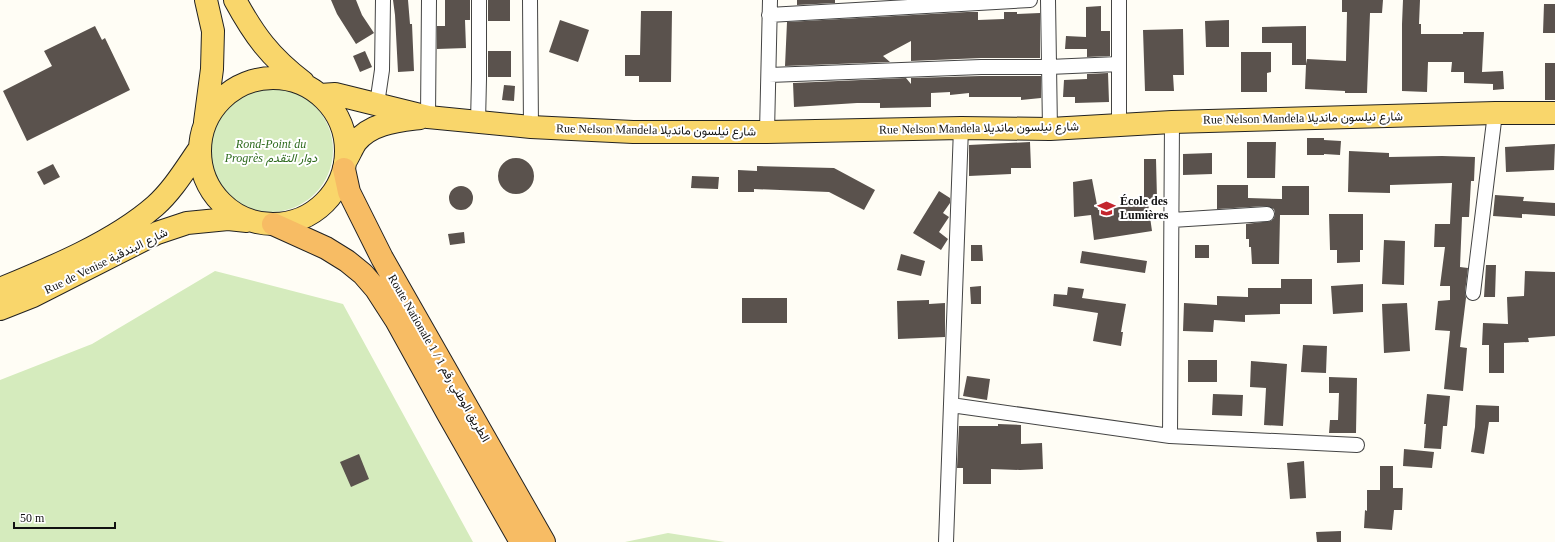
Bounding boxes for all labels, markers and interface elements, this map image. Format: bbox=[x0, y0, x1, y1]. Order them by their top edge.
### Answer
street label: Rue Nelson Mandela شارع نيلسون مانديلا bbox=[1203, 109, 1403, 129]
street label: Rue Nelson Mandela شارع نيلسون مانديلا bbox=[879, 119, 1079, 139]
street label: Rue Nelson Mandela شارع نيلسون مانديلا bbox=[556, 121, 756, 141]
park label: Rond-Point du Progrès دوار التقدم bbox=[224, 137, 318, 166]
place label: École des Lumières bbox=[1120, 194, 1169, 222]
school or university icon: École des Lumières bbox=[1097, 198, 1117, 218]
street label: Rue de Venise شارع البندقية bbox=[42, 225, 171, 299]
street label: Route Nationale 1 / الطريق الوطني رقم 1 bbox=[383, 272, 493, 446]
scale bar bbox=[14, 504, 115, 530]
text: 50 m bbox=[20, 511, 45, 525]

